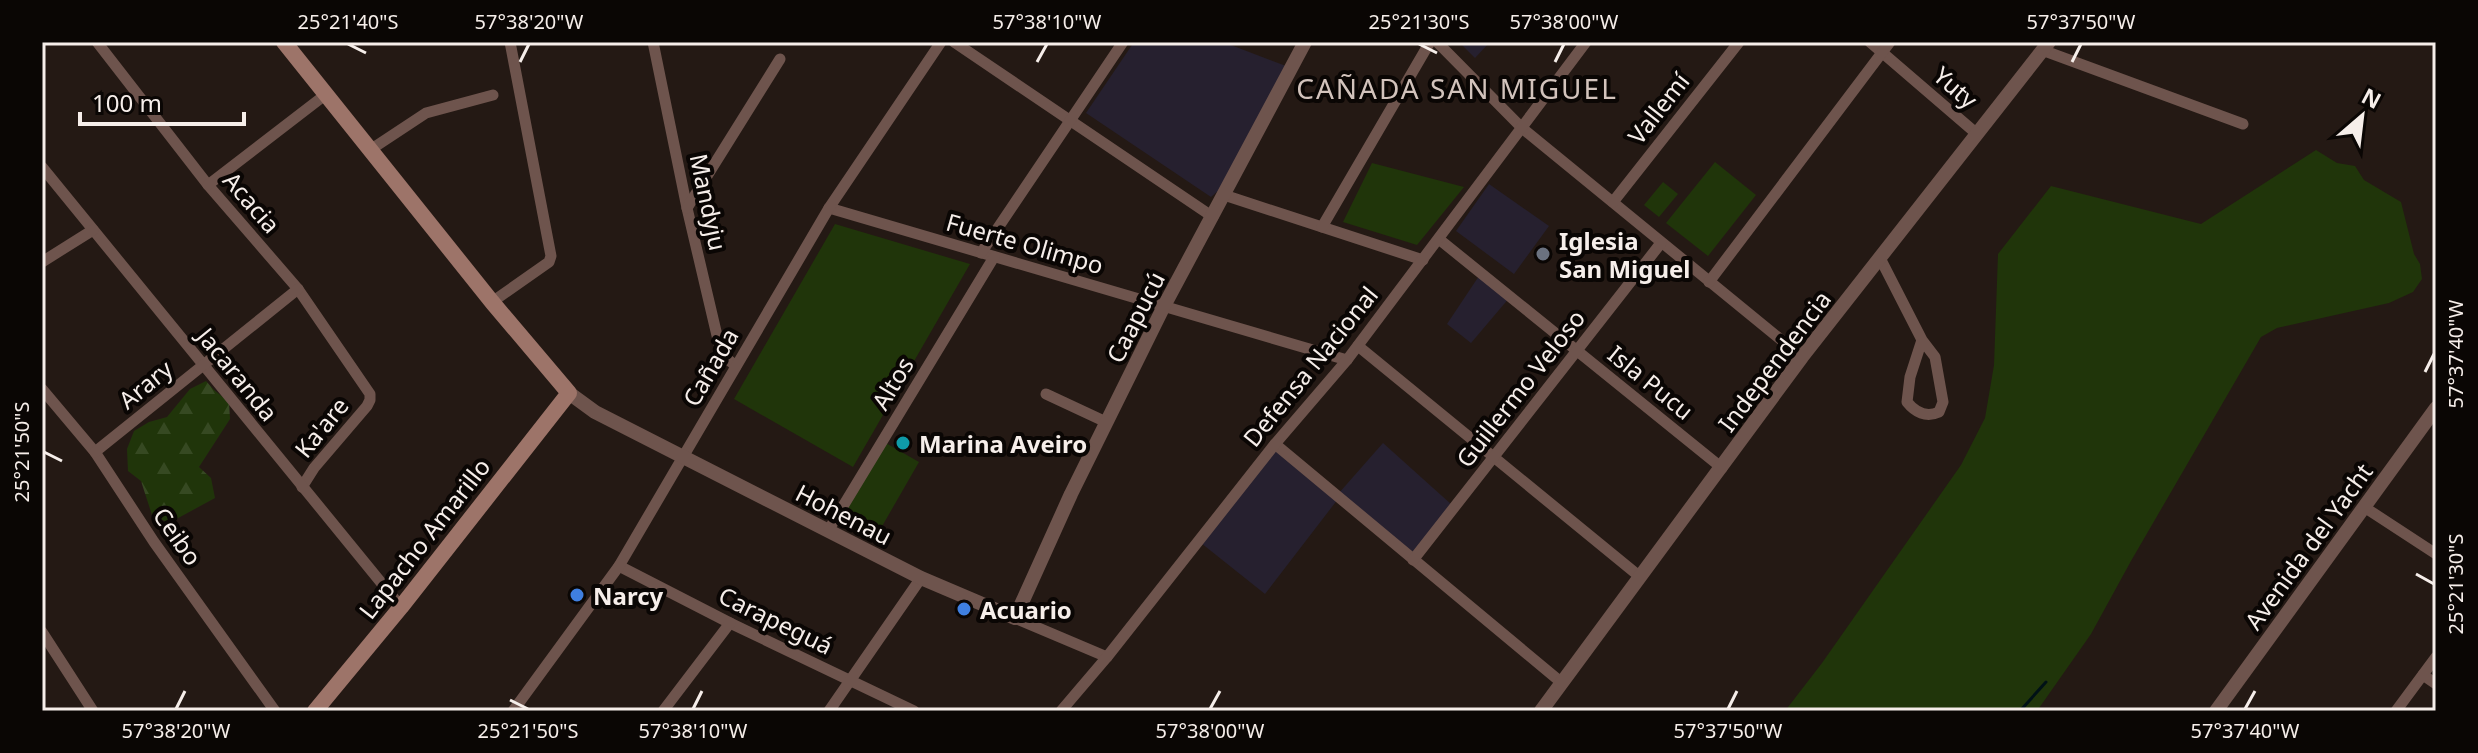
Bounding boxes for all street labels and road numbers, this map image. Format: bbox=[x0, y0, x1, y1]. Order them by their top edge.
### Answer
street label: Yuty bbox=[1927, 59, 1986, 116]
street label: Vallemí bbox=[1620, 65, 1697, 150]
street label: Mandyju bbox=[683, 151, 735, 253]
street label: Acacia bbox=[216, 164, 288, 240]
street label: Fuerte Olimpo bbox=[943, 205, 1107, 281]
street label: Caapucú bbox=[1098, 266, 1172, 368]
street label: Defensa Nacional bbox=[1235, 279, 1385, 453]
street label: Independencia bbox=[1710, 284, 1838, 438]
street label: Guillermo Veloso bbox=[1448, 302, 1592, 474]
street label: Jacaranda bbox=[189, 319, 286, 427]
street label: Cañada bbox=[674, 322, 746, 412]
street label: Isla Pucu bbox=[1601, 337, 1701, 427]
street label: Altos bbox=[863, 350, 921, 416]
street label: Arary bbox=[111, 352, 179, 416]
street label: Ka'are bbox=[286, 390, 356, 464]
street label: Lapacho Amarillo bbox=[351, 451, 497, 625]
street label: Avenida del Yacht bbox=[2236, 456, 2380, 636]
street label: Hohenau bbox=[790, 476, 898, 552]
street label: Ceibo bbox=[146, 500, 210, 572]
street label: Carapeguá bbox=[714, 578, 838, 662]

